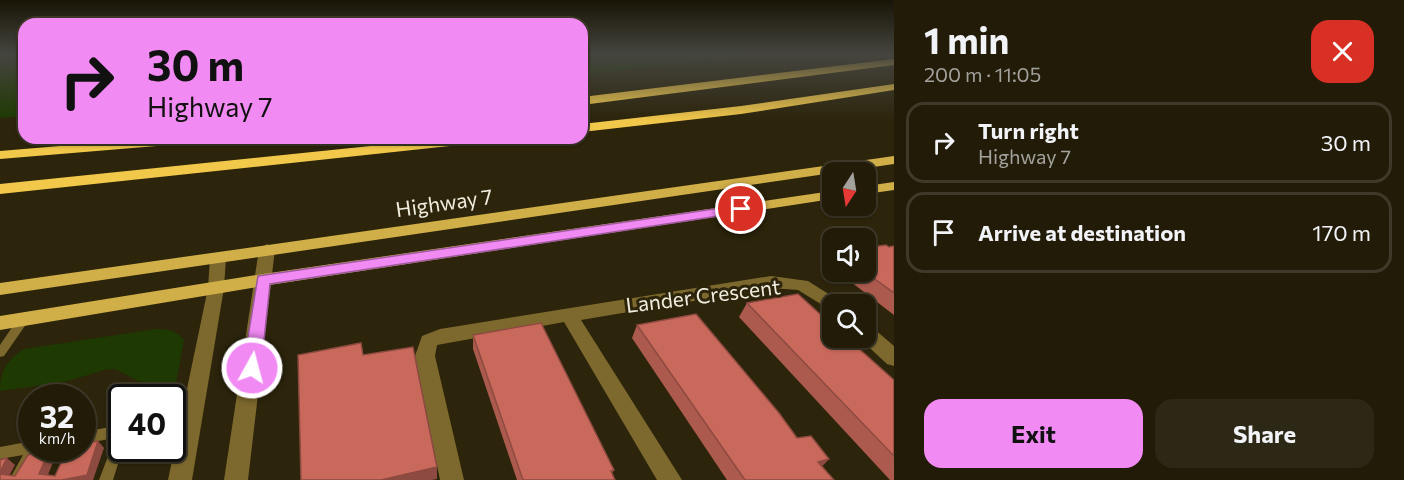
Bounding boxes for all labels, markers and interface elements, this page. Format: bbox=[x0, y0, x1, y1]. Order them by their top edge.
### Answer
text: 1 min bbox=[924, 17, 1009, 61]
button: close bbox=[1311, 20, 1374, 83]
text: 30 m bbox=[147, 38, 244, 90]
icon: right bbox=[48, 42, 126, 120]
text: 200 m · 11:05 bbox=[924, 62, 1041, 86]
text: Highway 7 bbox=[147, 90, 273, 123]
text: Turn right bbox=[978, 117, 1079, 144]
icon: right bbox=[927, 126, 960, 159]
text: 30 m bbox=[1321, 129, 1371, 156]
text: Highway 7 bbox=[978, 144, 1071, 168]
north arrow bbox=[822, 162, 876, 216]
map controls bbox=[822, 162, 876, 348]
street label: Highway 7 bbox=[394, 183, 494, 221]
pin bbox=[715, 183, 766, 234]
icon: arrive bbox=[724, 192, 757, 225]
icon: arrive bbox=[927, 216, 960, 249]
text: Arrive at destination bbox=[978, 219, 1186, 246]
text: 170 m bbox=[1312, 219, 1371, 246]
button: sound bbox=[822, 228, 876, 282]
street label: Lander Crescent bbox=[624, 273, 782, 317]
button: search bbox=[822, 294, 876, 348]
position arrow bbox=[220, 336, 284, 400]
speed limit sign: 40 bbox=[108, 384, 186, 462]
text: 32 bbox=[40, 397, 74, 434]
button: Exit bbox=[924, 399, 1143, 468]
button: Share bbox=[1155, 399, 1374, 468]
text: km/h bbox=[39, 429, 75, 447]

